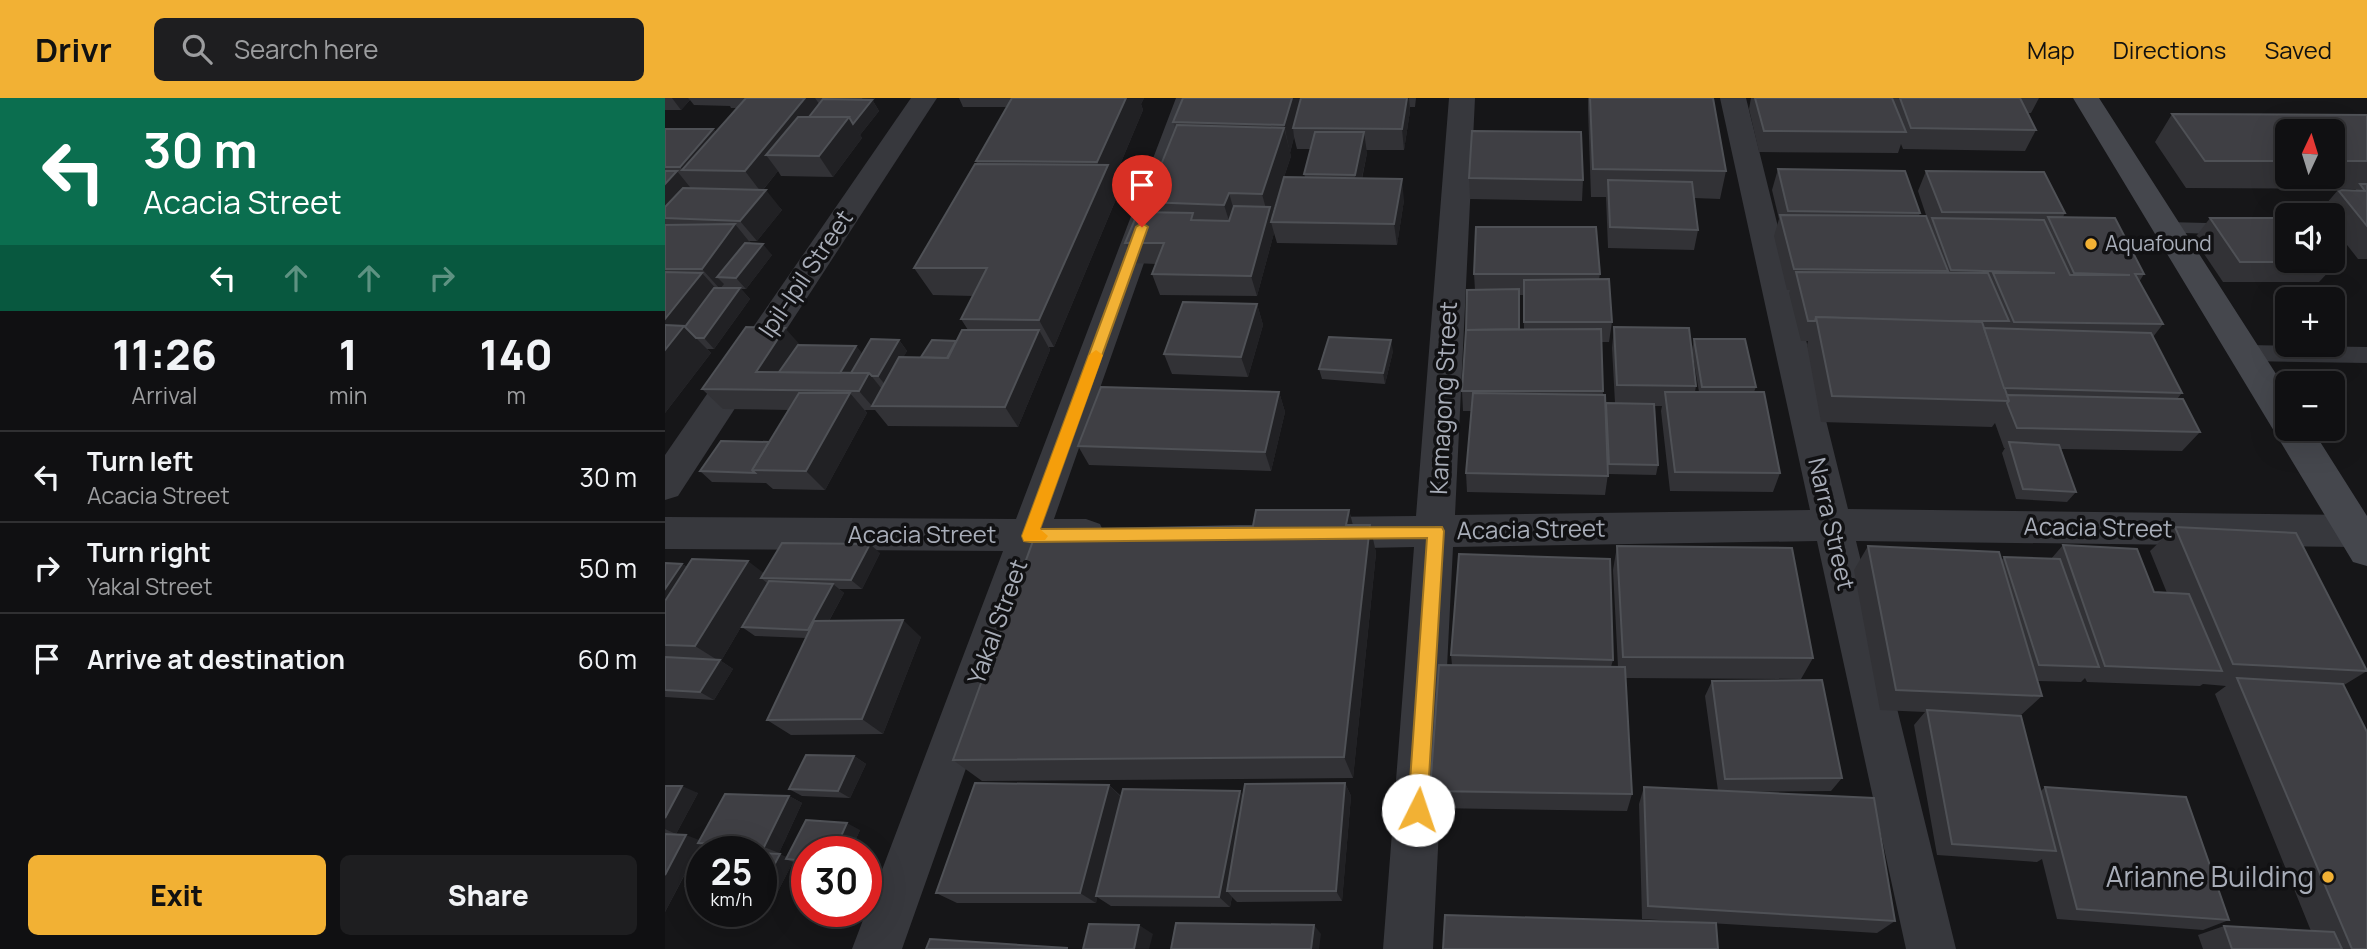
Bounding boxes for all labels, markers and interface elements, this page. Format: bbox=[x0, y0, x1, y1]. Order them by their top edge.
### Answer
search box bbox=[154, 18, 644, 81]
text: Drivr bbox=[35, 27, 112, 72]
icon: search bbox=[178, 30, 216, 68]
text: Search here bbox=[234, 31, 378, 67]
text: Map bbox=[2027, 33, 2075, 66]
text: Directions bbox=[2113, 33, 2226, 66]
text: Saved bbox=[2264, 33, 2332, 66]
text: 30 m bbox=[143, 116, 258, 183]
north arrow bbox=[2275, 119, 2345, 189]
map controls bbox=[2275, 119, 2345, 441]
icon: left bbox=[28, 126, 119, 217]
pin bbox=[1112, 155, 1172, 227]
icon: arrive bbox=[1123, 166, 1161, 204]
text: Acacia Street bbox=[143, 180, 342, 224]
street label: Ipil-Ipil Street bbox=[750, 203, 860, 343]
button: sound bbox=[2275, 203, 2345, 273]
place label: Aquafound bbox=[2105, 229, 2212, 257]
marker: Aquafound bbox=[2083, 236, 2099, 252]
icon: left bbox=[204, 259, 242, 297]
icon: ahead bbox=[277, 259, 315, 297]
icon: ahead bbox=[350, 259, 388, 297]
icon: right bbox=[423, 259, 461, 297]
button: + bbox=[2275, 287, 2345, 357]
street label: Kamagong Street bbox=[1421, 300, 1464, 495]
text: 11:26 bbox=[112, 325, 217, 383]
text: 1 bbox=[339, 325, 358, 383]
text: 140 bbox=[480, 325, 553, 383]
button: − bbox=[2275, 371, 2345, 441]
text: Arrival bbox=[132, 379, 197, 411]
text: min bbox=[329, 379, 367, 411]
text: m bbox=[506, 379, 526, 411]
text: Turn left bbox=[87, 443, 194, 479]
street label: Narra Street bbox=[1801, 454, 1864, 593]
icon: left bbox=[28, 458, 66, 496]
text: 30 m bbox=[580, 459, 637, 495]
text: Acacia Street bbox=[87, 479, 230, 511]
street label: Acacia Street bbox=[2023, 509, 2173, 544]
street label: Acacia Street bbox=[1456, 511, 1606, 546]
street label: Acacia Street bbox=[848, 517, 996, 550]
text: Turn right bbox=[87, 534, 211, 570]
icon: right bbox=[28, 549, 66, 587]
text: 50 m bbox=[579, 550, 637, 586]
street label: Yakal Street bbox=[959, 554, 1034, 689]
text: Yakal Street bbox=[87, 570, 212, 602]
icon: arrive bbox=[28, 640, 66, 678]
text: Arrive at destination bbox=[87, 641, 345, 677]
text: 60 m bbox=[578, 641, 637, 677]
position arrow bbox=[1381, 773, 1455, 847]
speed limit sign: 30 bbox=[791, 836, 882, 927]
text: 25 bbox=[711, 848, 752, 896]
button: Exit bbox=[28, 855, 326, 935]
button: Share bbox=[340, 855, 637, 935]
place label: Arianne Building bbox=[2106, 857, 2314, 895]
marker: Arianne Building bbox=[2320, 869, 2336, 885]
text: km/h bbox=[711, 887, 752, 911]

